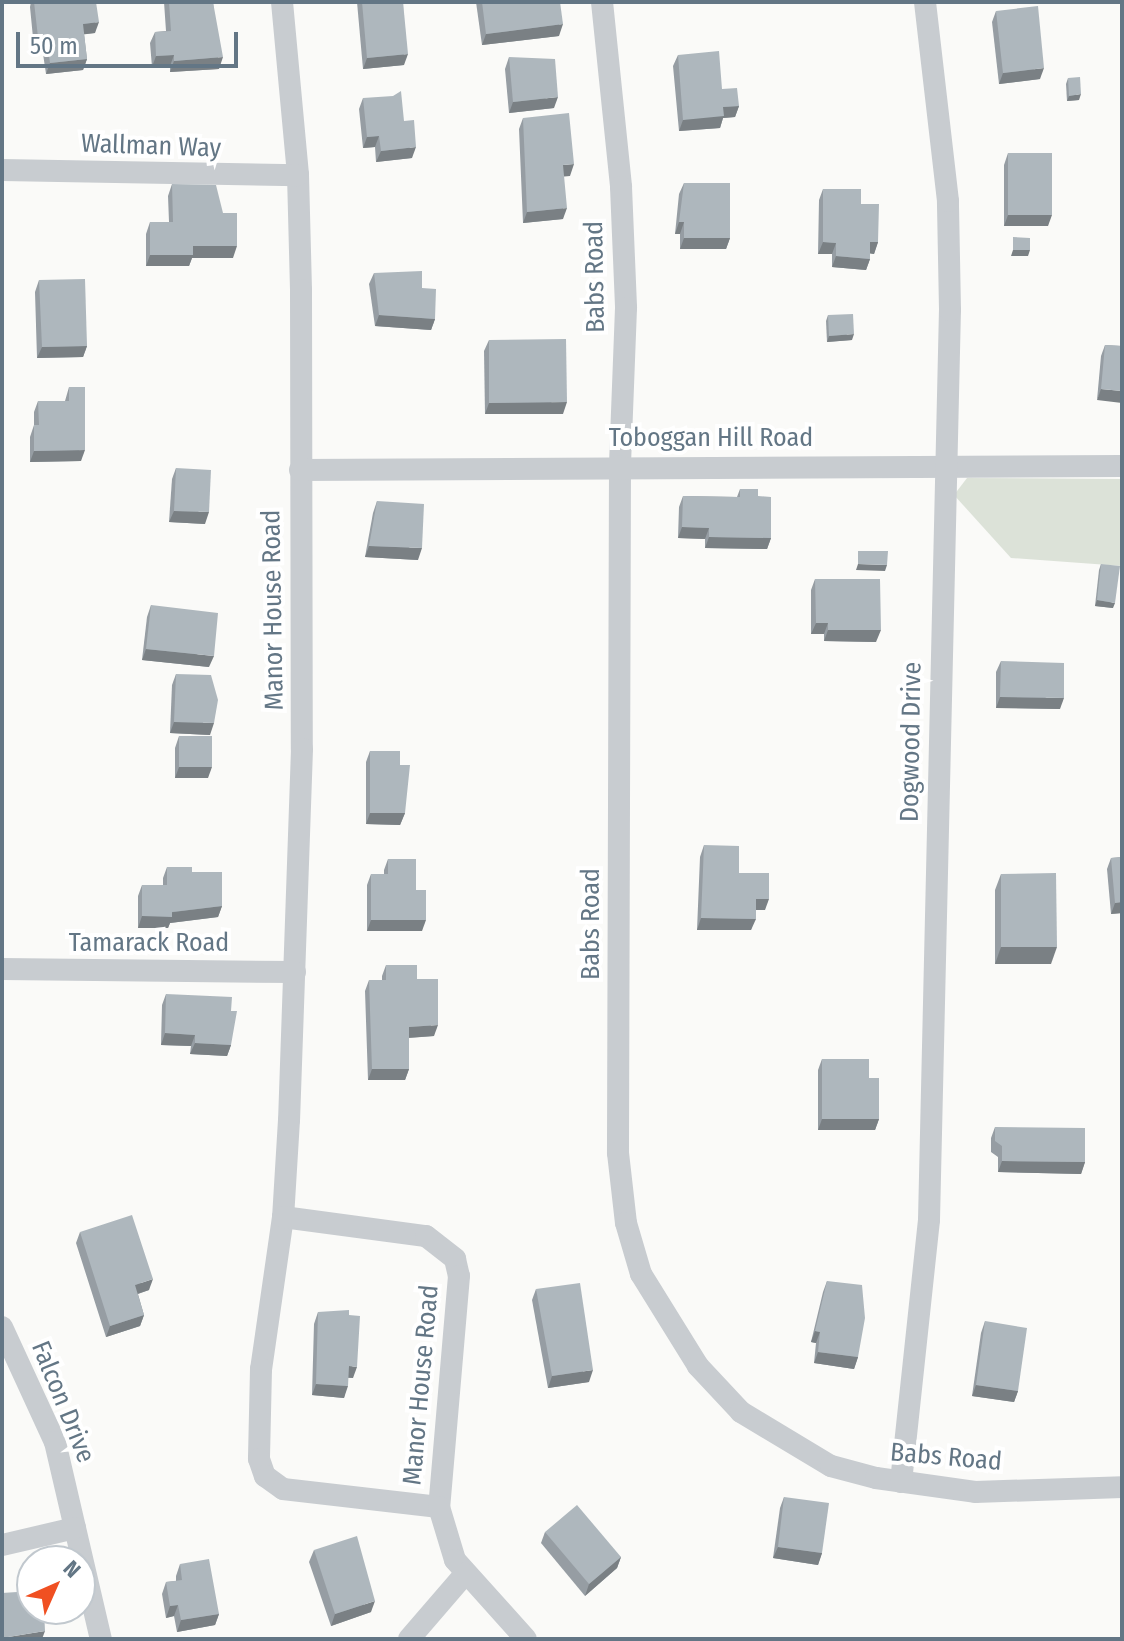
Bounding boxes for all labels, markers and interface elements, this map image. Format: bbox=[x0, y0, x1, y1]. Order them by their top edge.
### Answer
scale bar bbox=[20, 16, 242, 66]
text: 50 m bbox=[30, 32, 78, 60]
street label: Wallman Way bbox=[80, 128, 222, 164]
street label: Babs Road bbox=[578, 221, 612, 333]
street label: Toboggan Hill Road bbox=[609, 422, 813, 454]
street label: Manor House Road bbox=[256, 509, 290, 711]
street label: Dogwood Drive bbox=[894, 662, 928, 822]
street label: Babs Road bbox=[575, 868, 607, 980]
street label: Tamarack Road bbox=[69, 927, 229, 959]
street label: Manor House Road bbox=[397, 1284, 445, 1486]
street label: Falcon Drive bbox=[25, 1337, 101, 1467]
street label: Babs Road bbox=[889, 1437, 1003, 1477]
north arrow bbox=[16, 1545, 96, 1625]
text: N bbox=[58, 1555, 86, 1583]

